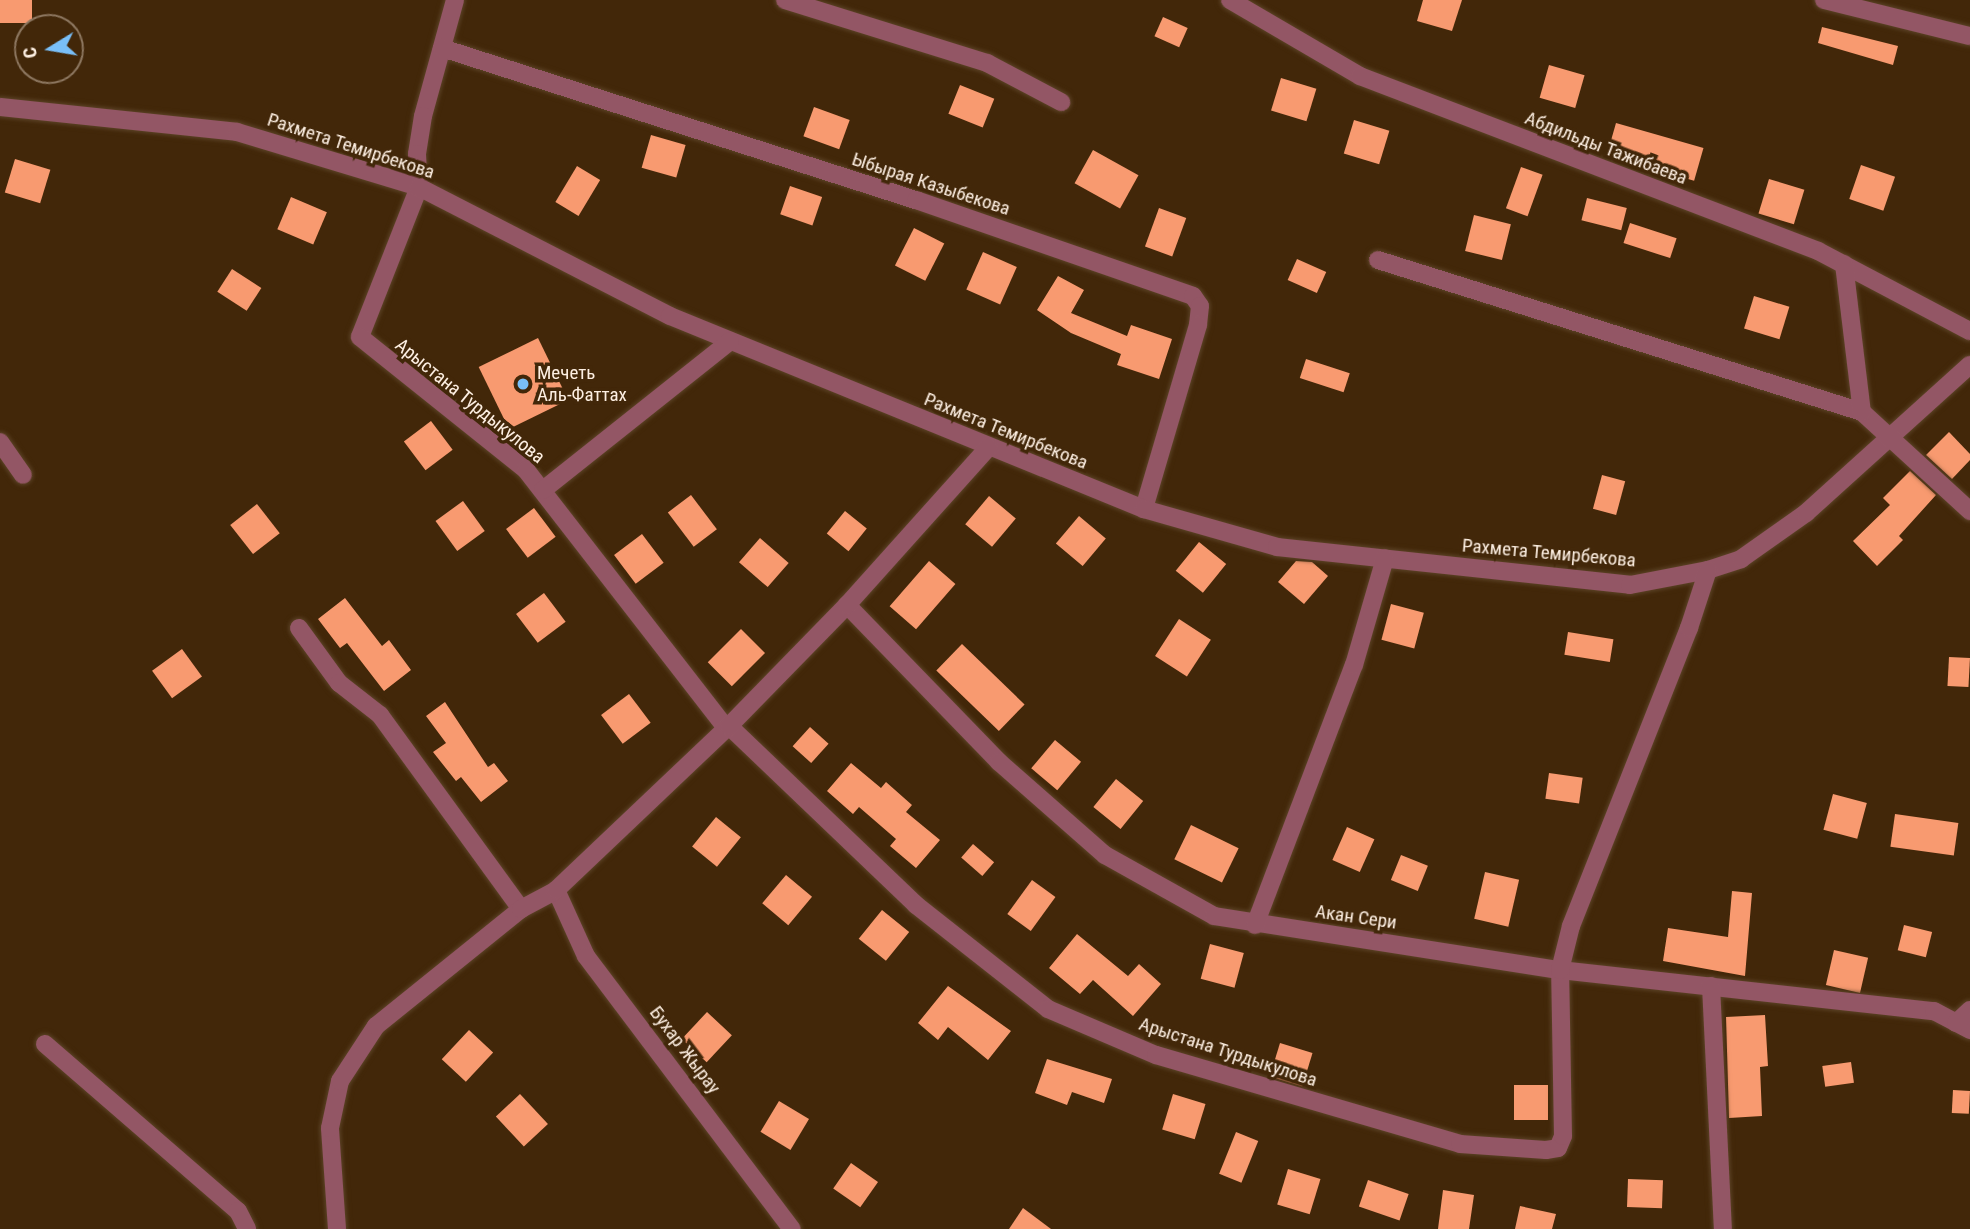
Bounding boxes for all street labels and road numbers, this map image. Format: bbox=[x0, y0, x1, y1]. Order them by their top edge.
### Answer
street label: Абдильды Тажибаева bbox=[1522, 106, 1690, 190]
street label: Рахмета Темирбекова bbox=[264, 108, 438, 184]
street label: Ыбырая Казыбекова bbox=[849, 148, 1013, 220]
street label: Арыстана Турдыкулова bbox=[390, 334, 550, 468]
street label: Рахмета Темирбекова bbox=[921, 388, 1091, 474]
street label: Рахмета Темирбекова bbox=[1461, 534, 1637, 572]
street label: Акан Сери bbox=[1314, 900, 1398, 934]
street label: Бухар Жырау bbox=[645, 1002, 725, 1098]
street label: Арыстана Турдыкулова bbox=[1136, 1012, 1320, 1092]

